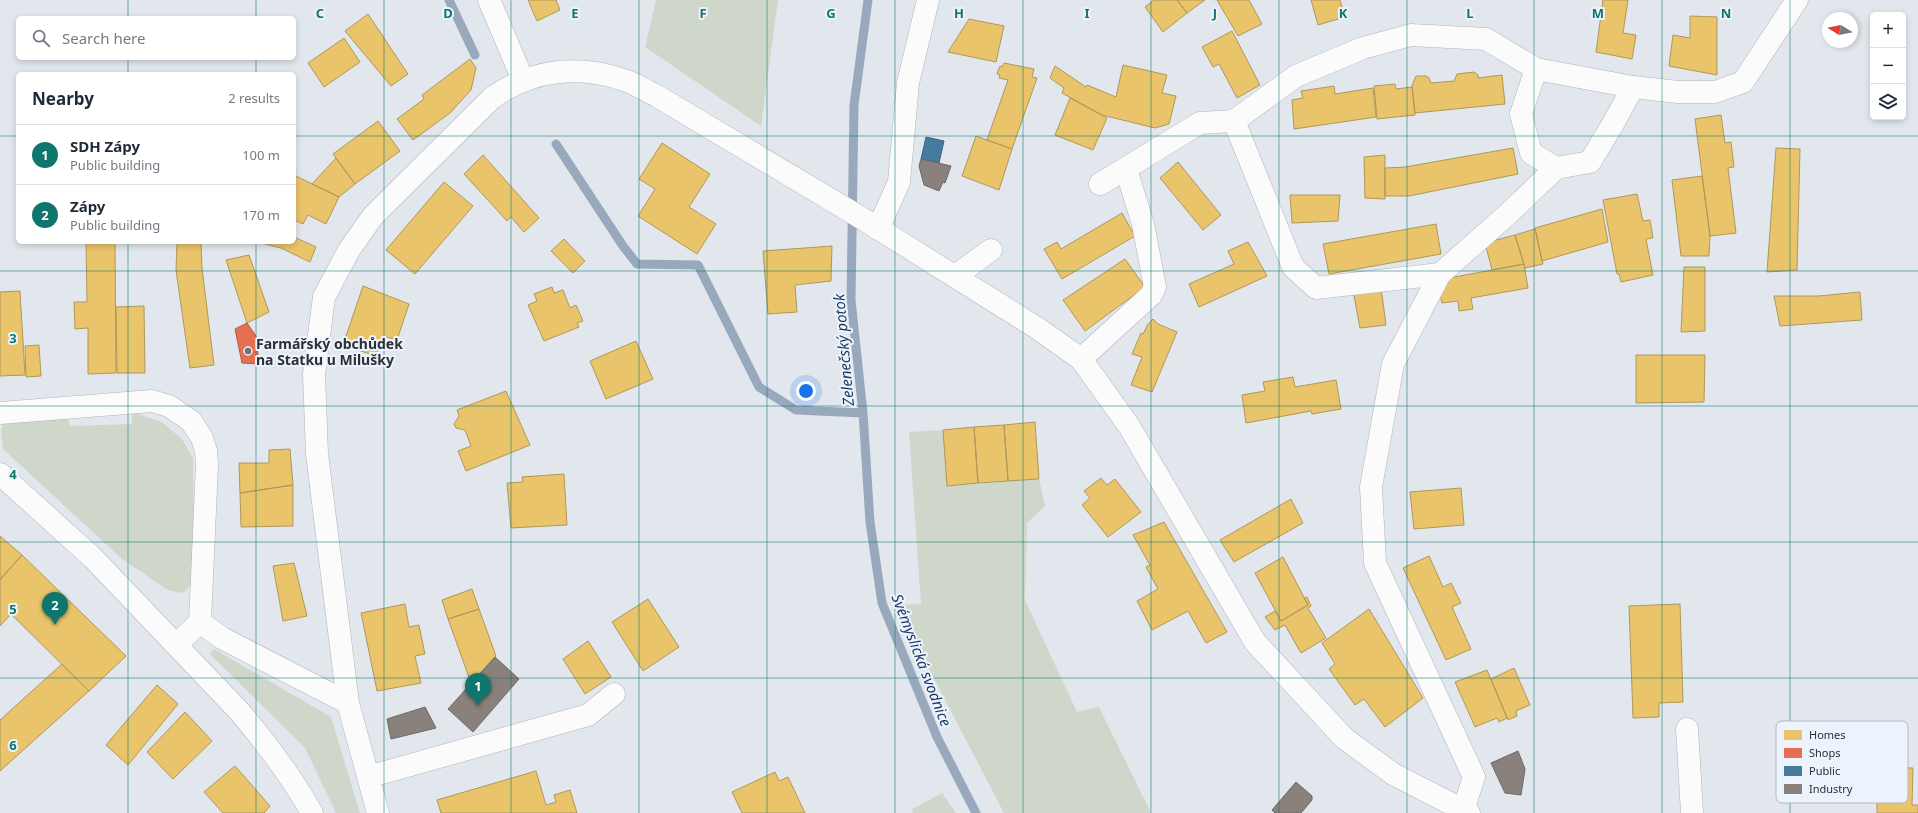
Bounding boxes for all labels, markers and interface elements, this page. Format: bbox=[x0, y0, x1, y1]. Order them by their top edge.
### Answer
text: C bbox=[316, 4, 324, 22]
text: D bbox=[443, 4, 453, 22]
text: E bbox=[571, 4, 579, 22]
text: F bbox=[699, 4, 707, 22]
text: G bbox=[826, 4, 836, 22]
text: H bbox=[954, 4, 964, 22]
text: I bbox=[1084, 4, 1090, 22]
text: J bbox=[1212, 4, 1217, 22]
text: K bbox=[1339, 4, 1348, 22]
text: L bbox=[1466, 4, 1474, 22]
text: M bbox=[1592, 4, 1604, 22]
text: N bbox=[1721, 4, 1731, 22]
north arrow bbox=[1822, 12, 1858, 48]
map controls bbox=[1870, 12, 1906, 120]
button: + bbox=[1870, 12, 1906, 48]
search box bbox=[16, 16, 296, 60]
icon: search bbox=[30, 27, 52, 49]
text: Search here bbox=[62, 28, 145, 48]
button: − bbox=[1870, 48, 1906, 84]
button: layers bbox=[1870, 84, 1906, 120]
text: Nearby bbox=[32, 87, 94, 110]
text: 2 results bbox=[228, 89, 280, 107]
text: SDH Zápy bbox=[70, 136, 140, 156]
text: 1 bbox=[41, 146, 49, 164]
text: 100 m bbox=[242, 146, 280, 164]
text: Public building bbox=[70, 156, 160, 174]
text: Zápy bbox=[70, 196, 105, 216]
text: 2 bbox=[41, 206, 49, 224]
text: 170 m bbox=[242, 206, 280, 224]
text: Public building bbox=[70, 216, 160, 234]
water label: Zelenečský potok bbox=[828, 292, 858, 408]
text: 3 bbox=[9, 329, 17, 347]
place label: Farmářský obchůdek na Statku u Milušky bbox=[256, 334, 403, 369]
marker: Farmářský obchůdek na Statku u Milušky bbox=[243, 346, 253, 356]
your location bbox=[796, 381, 816, 401]
text: 4 bbox=[9, 465, 17, 483]
water label: Svémyslická svodnice bbox=[887, 591, 957, 730]
pin: 2 bbox=[42, 592, 68, 625]
text: 5 bbox=[9, 600, 17, 618]
pin: 1 bbox=[465, 673, 491, 706]
legend bbox=[1776, 721, 1908, 803]
text: Homes bbox=[1809, 727, 1846, 742]
text: 6 bbox=[9, 736, 17, 754]
text: Shops bbox=[1809, 745, 1841, 760]
text: Public bbox=[1809, 763, 1840, 778]
text: Industry bbox=[1809, 781, 1853, 796]

